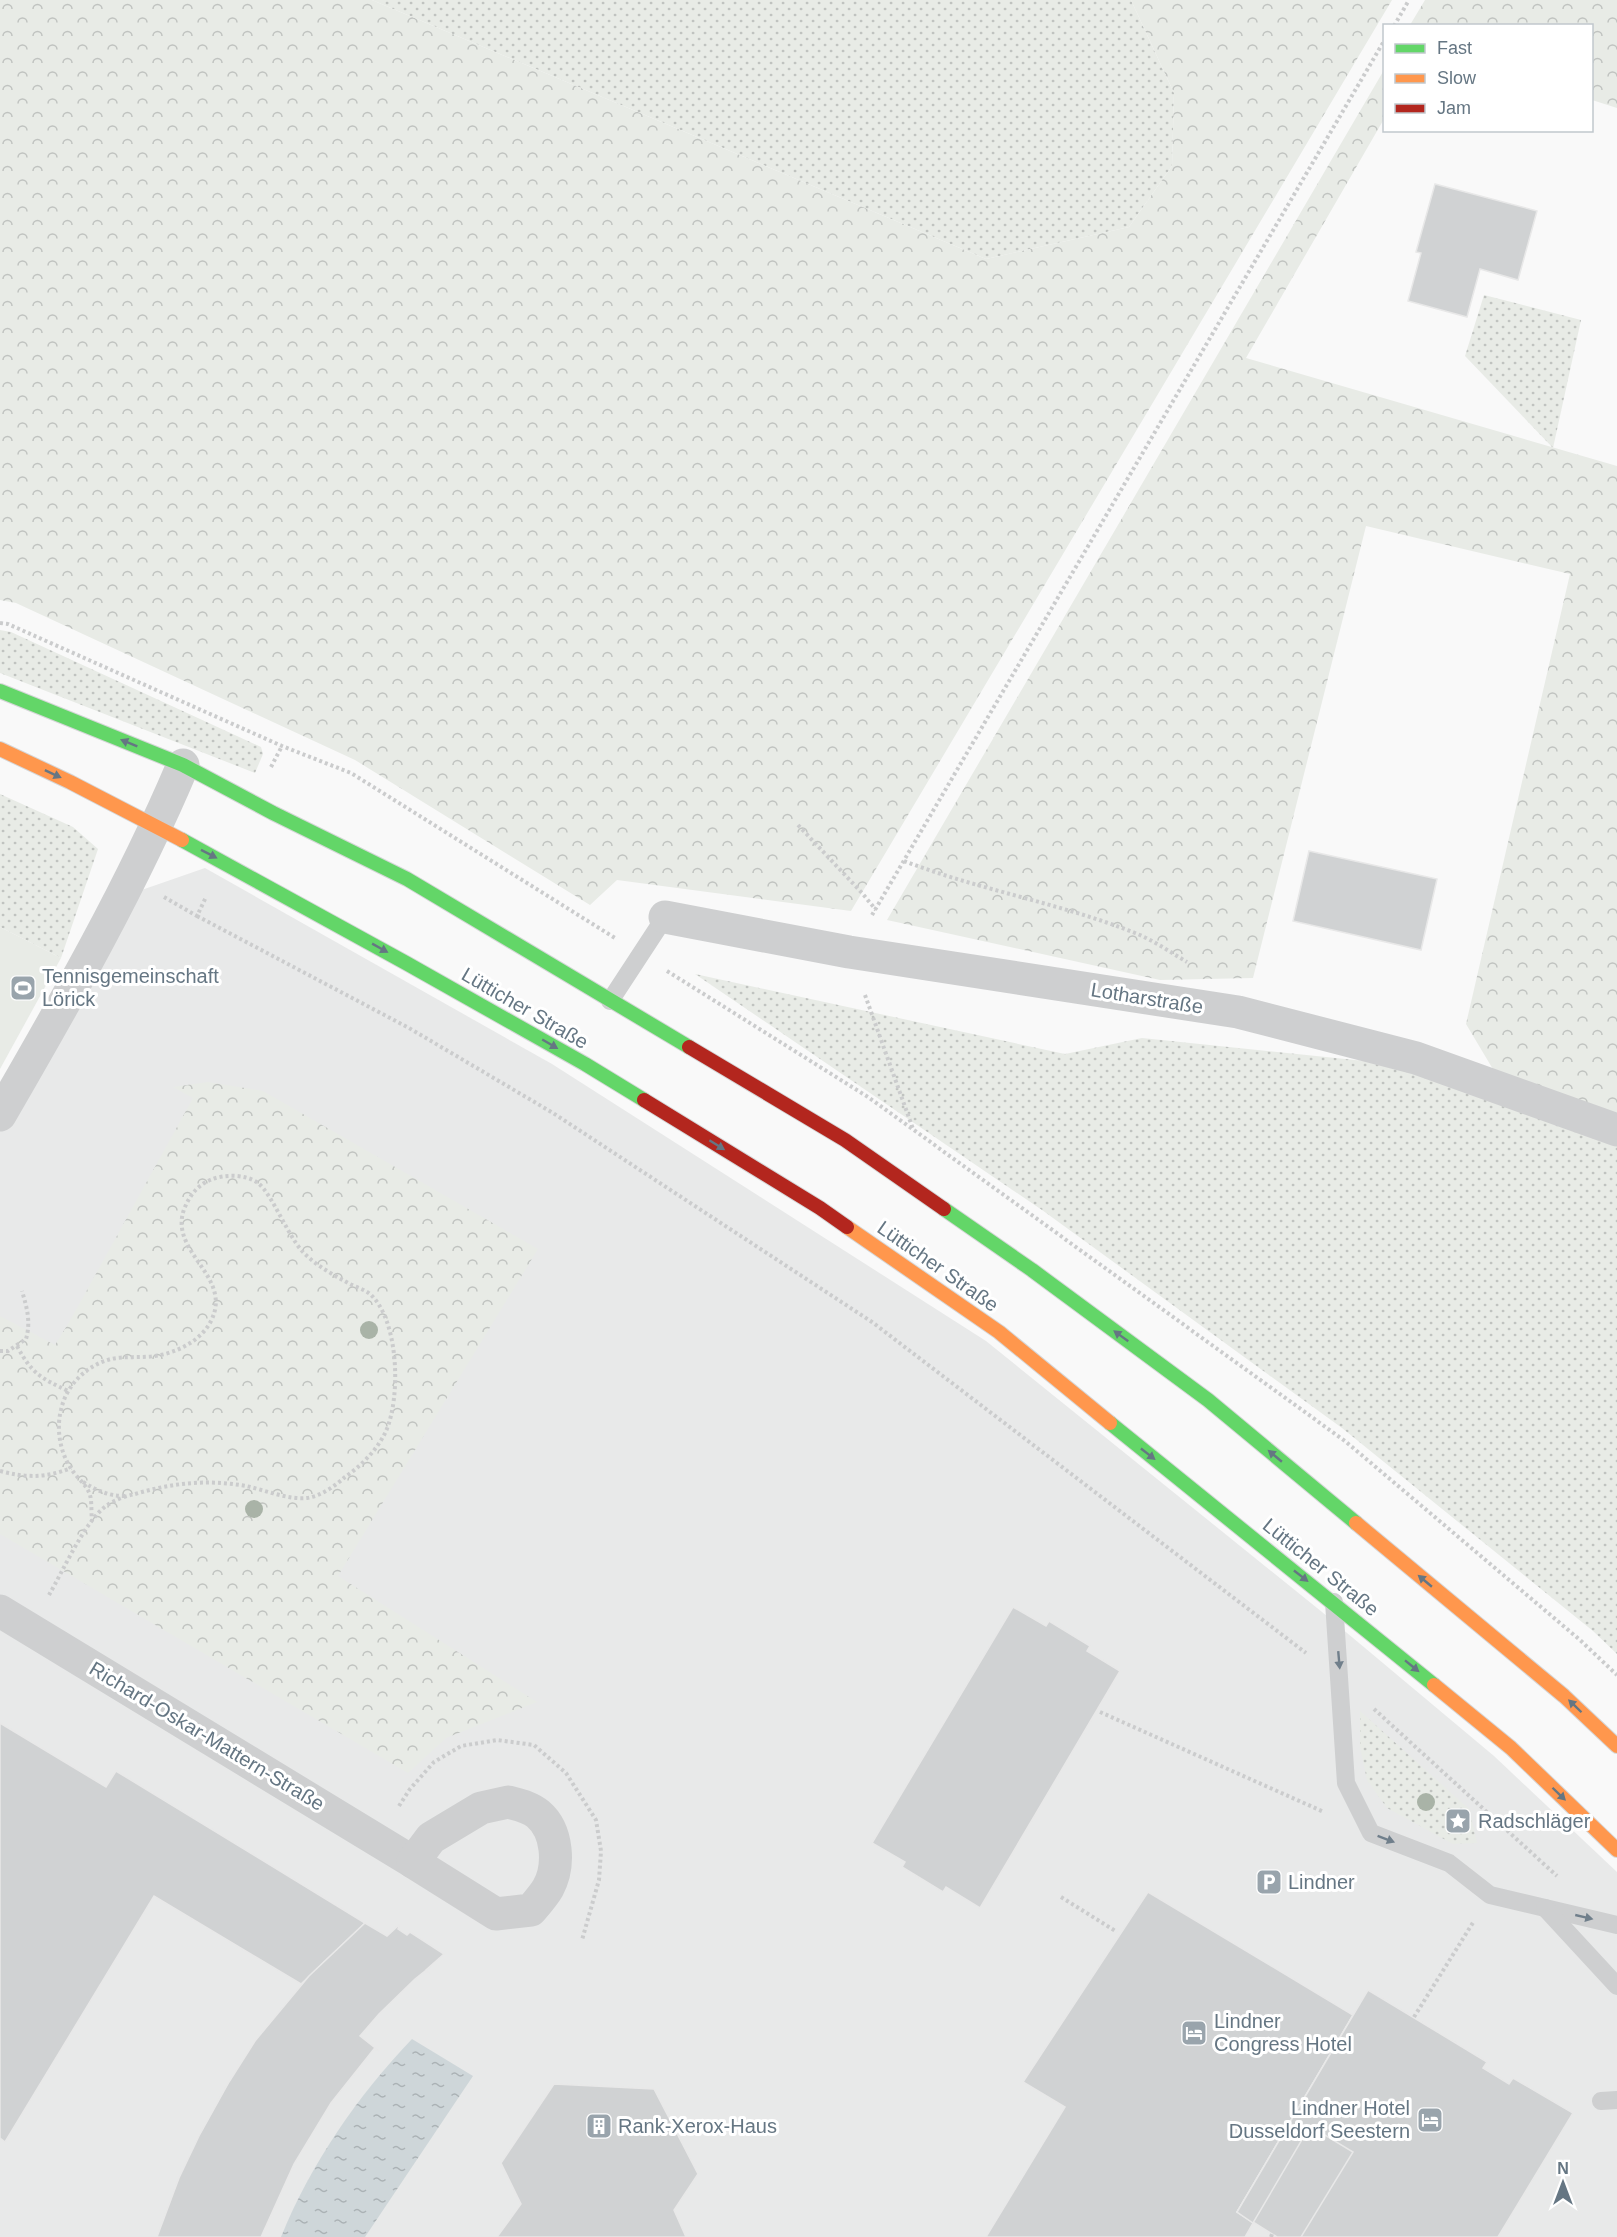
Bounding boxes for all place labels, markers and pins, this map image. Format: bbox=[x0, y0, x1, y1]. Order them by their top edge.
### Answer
place label: Tennisgemeinschaft Lörick bbox=[42, 965, 219, 1010]
sports icon: Tennisgemeinschaft Lörick bbox=[8, 973, 38, 1003]
place icon: Radschläger bbox=[1443, 1806, 1473, 1836]
place label: Radschläger bbox=[1478, 1810, 1591, 1832]
parking icon: Lindner bbox=[1254, 1867, 1284, 1897]
place label: Lindner bbox=[1288, 1871, 1355, 1893]
place label: Lindner Congress Hotel bbox=[1214, 2010, 1352, 2055]
hotel icon: Lindner Congress Hotel bbox=[1179, 2018, 1209, 2048]
place label: Lindner Hotel Dusseldorf Seestern bbox=[1229, 2097, 1410, 2142]
hotel icon: Lindner Hotel Dusseldorf Seestern bbox=[1415, 2105, 1445, 2135]
building icon: Rank-Xerox-Haus bbox=[584, 2111, 614, 2141]
place label: Rank-Xerox-Haus bbox=[618, 2115, 777, 2137]

